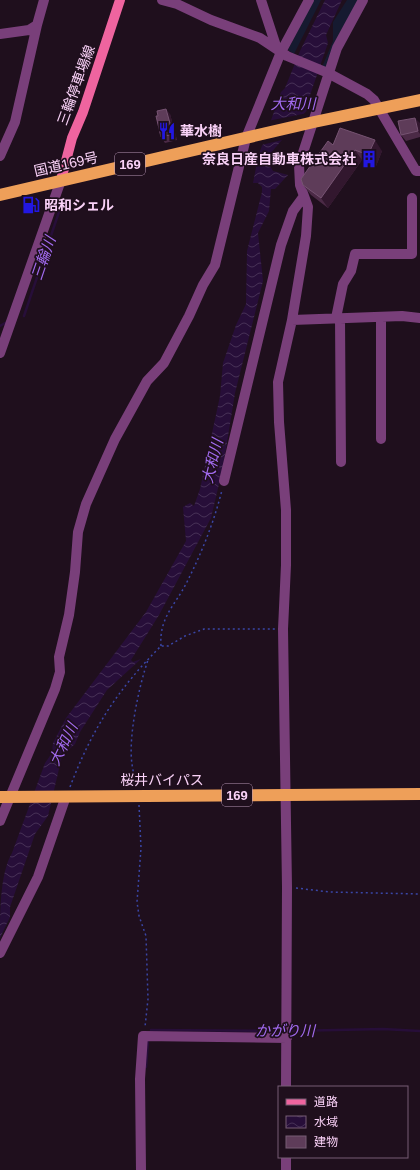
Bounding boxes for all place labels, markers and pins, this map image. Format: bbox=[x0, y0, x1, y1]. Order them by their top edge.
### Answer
restaurant icon: 華水樹 bbox=[157, 121, 177, 141]
place label: 華水樹 bbox=[180, 123, 222, 139]
building icon: 奈良日産自動車株式会社 bbox=[359, 149, 379, 169]
place label: 奈良日産自動車株式会社 bbox=[202, 151, 356, 167]
fuel station icon: 昭和シェル bbox=[21, 195, 41, 215]
place label: 昭和シェル bbox=[44, 197, 114, 213]

